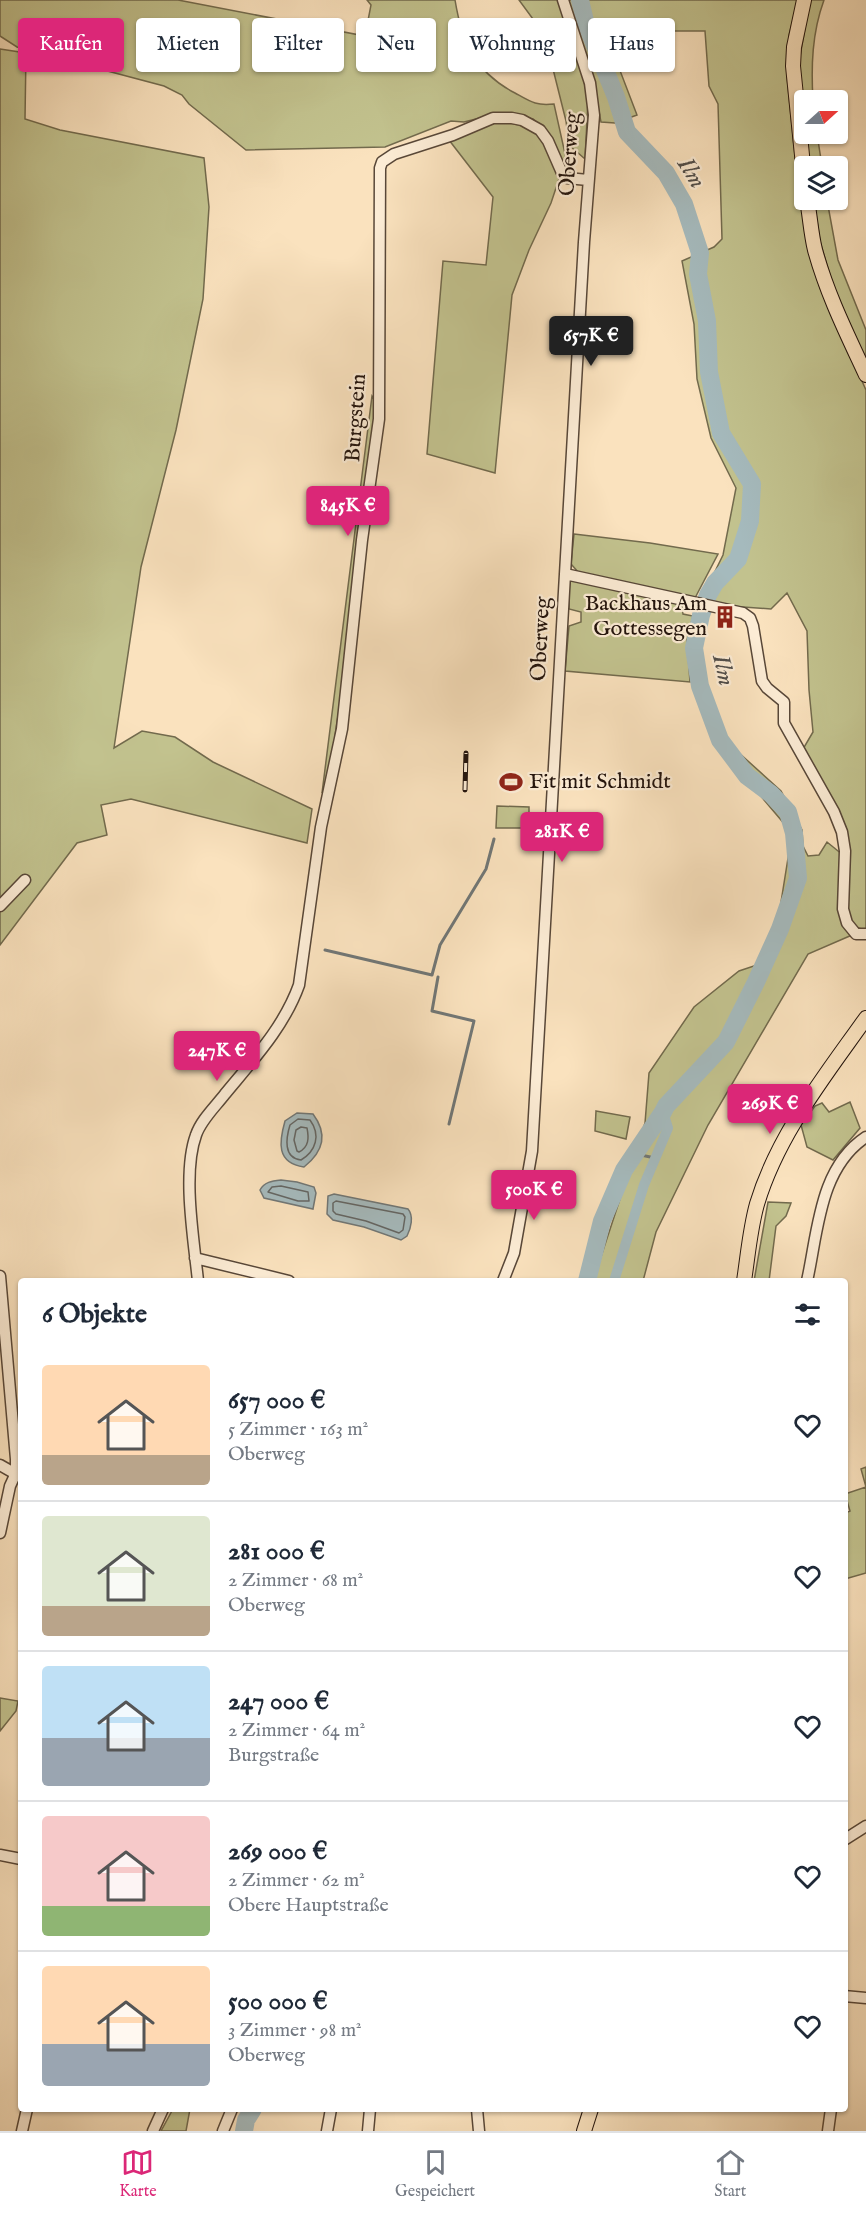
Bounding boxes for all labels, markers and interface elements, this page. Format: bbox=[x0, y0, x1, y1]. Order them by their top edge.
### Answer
chip: Kaufen bbox=[18, 18, 124, 72]
chip: Mieten bbox=[136, 18, 240, 72]
chip: Filter bbox=[252, 18, 344, 72]
chip: Neu bbox=[356, 18, 436, 72]
chip: Wohnung bbox=[448, 18, 576, 72]
chip: Haus bbox=[588, 18, 675, 72]
north arrow bbox=[794, 90, 848, 144]
map controls bbox=[794, 90, 848, 210]
street label: Oberweg bbox=[553, 110, 587, 197]
water label: Ilm bbox=[669, 151, 712, 195]
button: layers bbox=[794, 156, 848, 210]
pin: 657K € bbox=[542, 316, 640, 367]
text: 657K € bbox=[563, 323, 619, 348]
street label: Burgstein bbox=[339, 372, 373, 463]
pin: 845K € bbox=[299, 486, 397, 537]
text: 845K € bbox=[320, 493, 376, 518]
place label: Backhaus Am Gottessegen bbox=[585, 590, 707, 643]
street label: Oberweg bbox=[525, 595, 557, 682]
building icon: Backhaus Am Gottessegen bbox=[712, 604, 738, 630]
water label: Ilm bbox=[704, 650, 741, 689]
place label: Fit mit Schmidt bbox=[529, 768, 671, 796]
sports icon: Fit mit Schmidt bbox=[498, 769, 524, 795]
pin: 281K € bbox=[513, 812, 611, 863]
text: 281K € bbox=[534, 819, 590, 844]
pin: 247K € bbox=[168, 1031, 266, 1082]
text: 247K € bbox=[188, 1038, 246, 1063]
pin: 269K € bbox=[721, 1084, 819, 1135]
text: 269K € bbox=[741, 1091, 799, 1116]
pin: 500K € bbox=[485, 1170, 583, 1221]
text: 500K € bbox=[505, 1177, 563, 1202]
text: 6 Objekte bbox=[42, 1298, 147, 1331]
icon: filters bbox=[791, 1298, 824, 1331]
text: 657 000 € bbox=[228, 1384, 325, 1417]
icon: home bbox=[90, 1389, 162, 1461]
icon: heart bbox=[791, 1409, 824, 1442]
text: 5 Zimmer · 163 m² bbox=[228, 1417, 368, 1442]
text: Oberweg bbox=[228, 1442, 305, 1467]
text: 281 000 € bbox=[228, 1535, 325, 1568]
icon: home bbox=[90, 1540, 162, 1612]
icon: heart bbox=[791, 1560, 824, 1593]
text: 2 Zimmer · 68 m² bbox=[228, 1568, 363, 1593]
text: Oberweg bbox=[228, 1593, 305, 1618]
text: 247 000 € bbox=[228, 1685, 329, 1718]
icon: home bbox=[90, 1690, 162, 1762]
icon: heart bbox=[791, 1710, 824, 1743]
text: 2 Zimmer · 64 m² bbox=[228, 1718, 365, 1743]
text: Burgstraße bbox=[228, 1743, 319, 1768]
text: 269 000 € bbox=[228, 1835, 327, 1868]
icon: home bbox=[90, 1840, 162, 1912]
icon: heart bbox=[791, 1860, 824, 1893]
text: 2 Zimmer · 62 m² bbox=[228, 1868, 365, 1893]
text: Obere Hauptstraße bbox=[228, 1893, 389, 1918]
text: 500 000 € bbox=[228, 1985, 328, 2018]
icon: home bbox=[90, 1990, 162, 2062]
icon: heart bbox=[791, 2010, 824, 2043]
text: 3 Zimmer · 98 m² bbox=[228, 2018, 362, 2043]
text: Oberweg bbox=[228, 2043, 305, 2068]
tab: Karte bbox=[119, 2146, 157, 2202]
tab: Gespeichert bbox=[395, 2146, 475, 2202]
tab: Start bbox=[714, 2146, 747, 2202]

